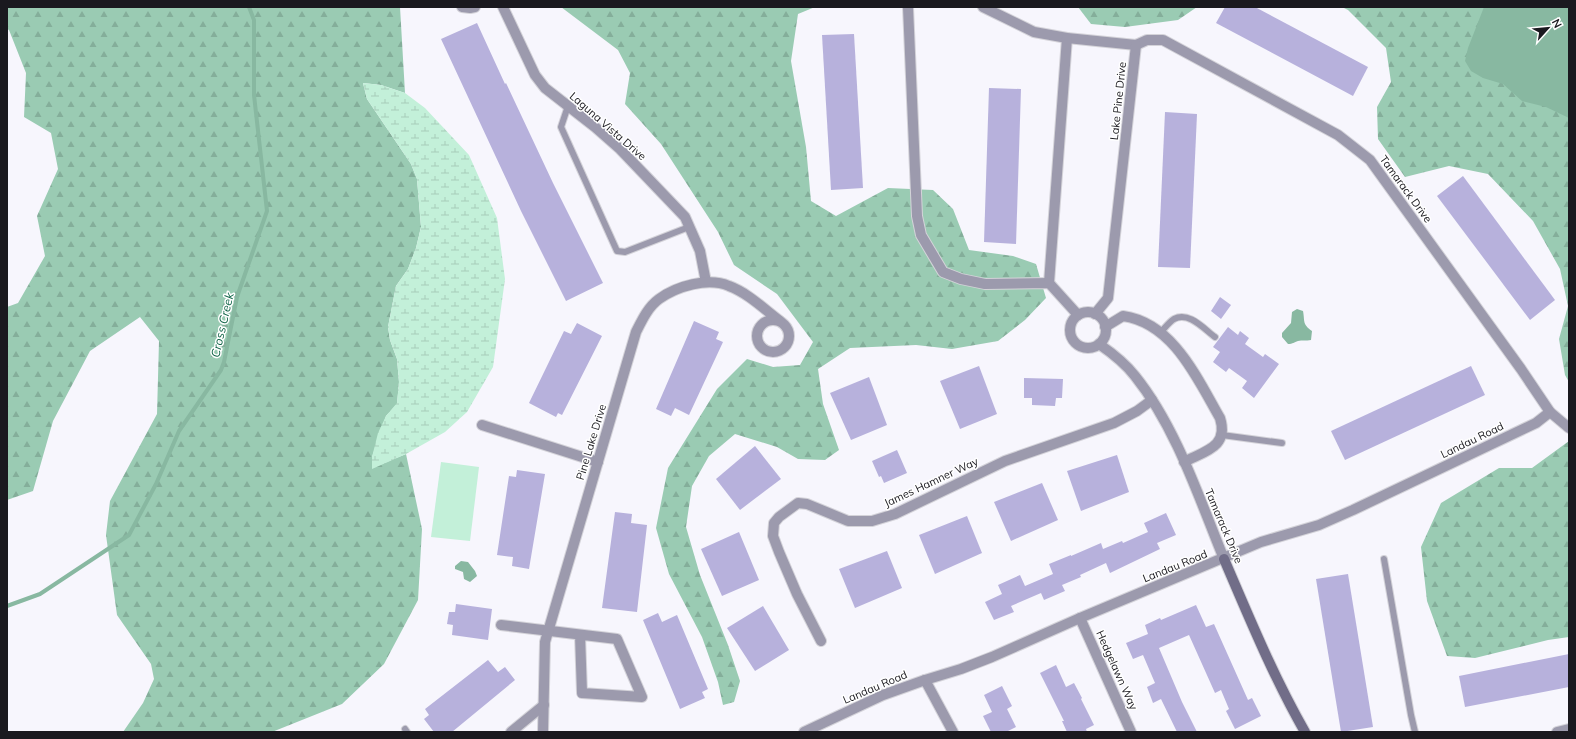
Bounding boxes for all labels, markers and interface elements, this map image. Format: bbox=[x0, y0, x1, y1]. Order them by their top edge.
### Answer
north arrow bbox=[1528, 8, 1568, 48]
text: N bbox=[1549, 17, 1565, 30]
street label: Lake Pine Drive bbox=[1107, 61, 1129, 141]
street label: Laguna Vista Drive bbox=[567, 89, 649, 163]
street label: Tamarack Drive bbox=[1377, 153, 1435, 225]
water label: Cross Creek bbox=[207, 290, 237, 359]
street label: Pine Lake Drive bbox=[573, 402, 609, 482]
street label: Landau Road bbox=[1438, 419, 1506, 461]
street label: James Hamner Way bbox=[882, 454, 980, 510]
street label: Tamarack Drive bbox=[1202, 487, 1246, 565]
street label: Landau Road bbox=[1141, 547, 1209, 585]
street label: Hedgelawn Way bbox=[1093, 628, 1141, 712]
street label: Landau Road bbox=[841, 667, 909, 707]

